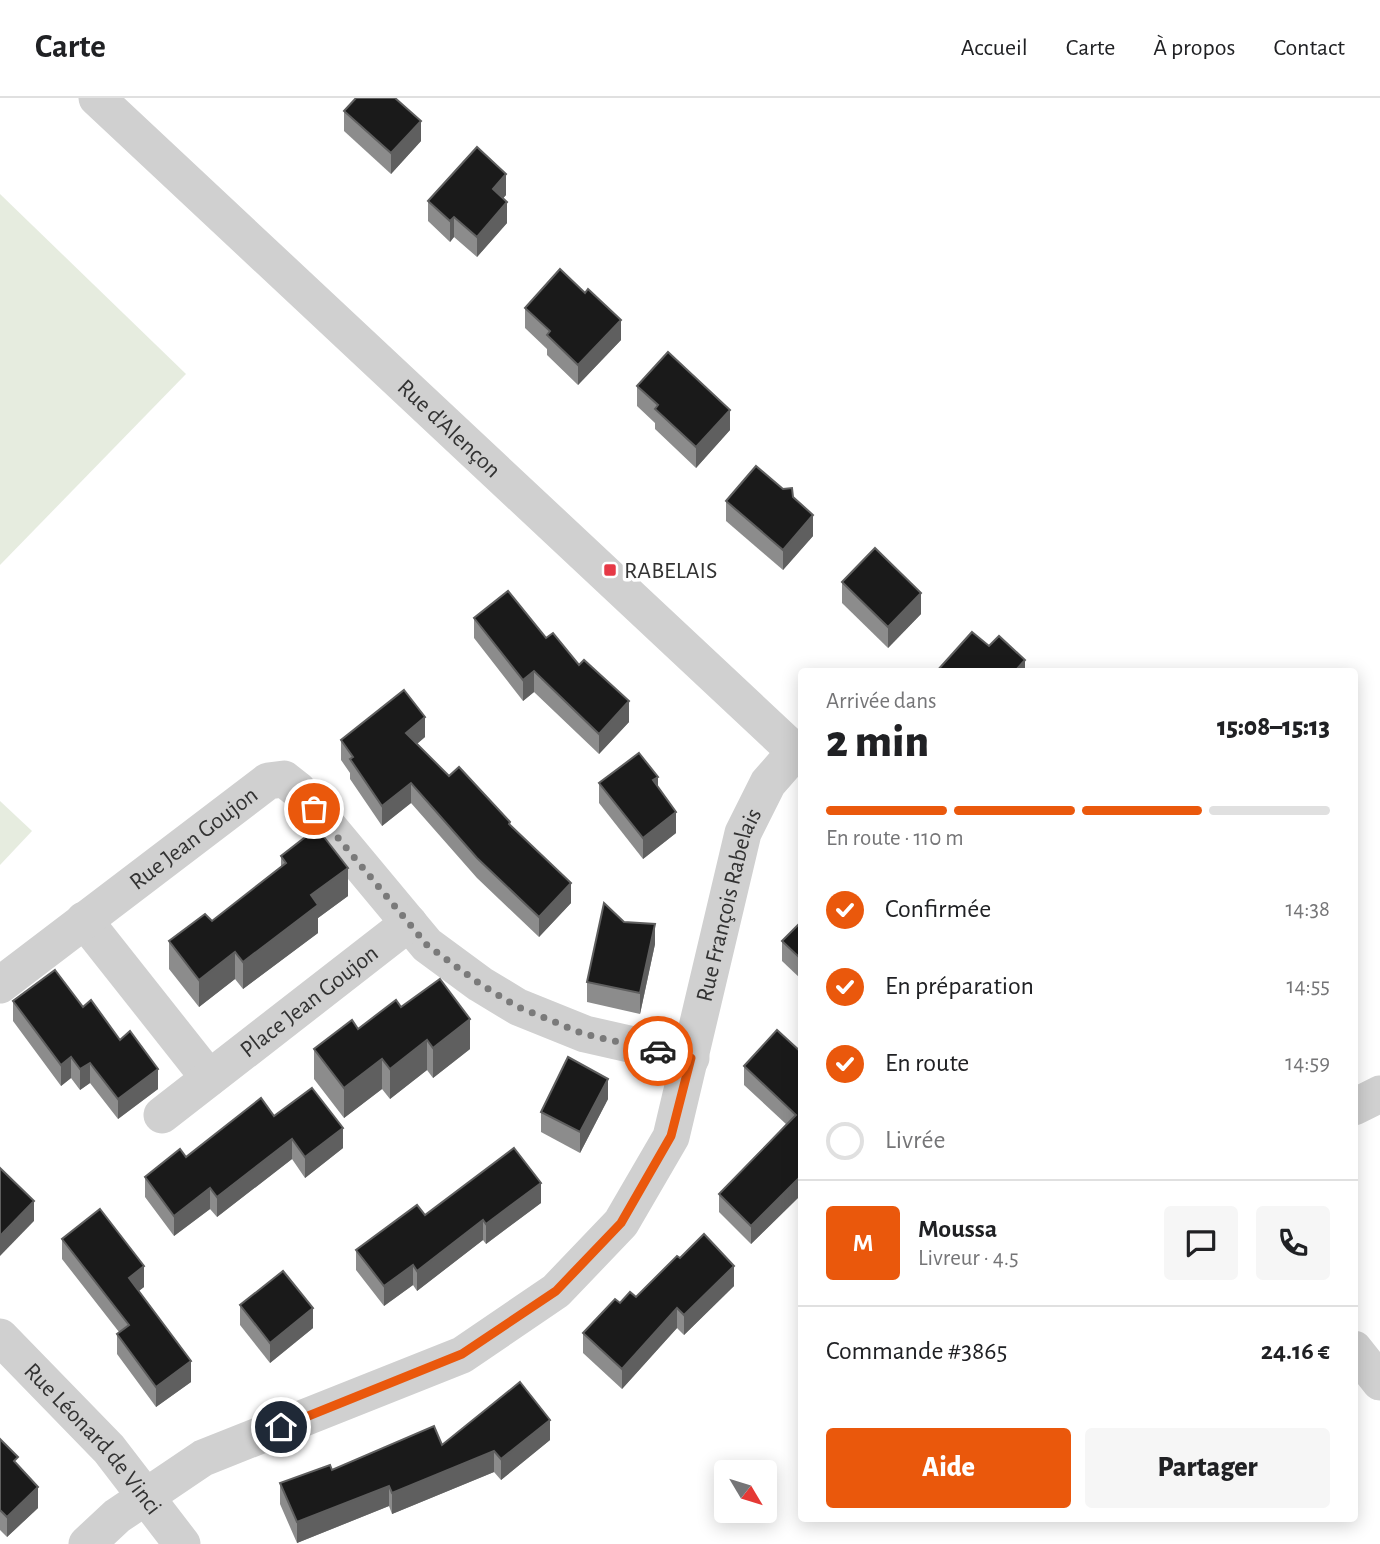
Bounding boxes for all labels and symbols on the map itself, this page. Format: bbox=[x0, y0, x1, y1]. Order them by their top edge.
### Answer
street label: Rue d'Alençon bbox=[393, 375, 505, 483]
place label: RABELAIS bbox=[624, 559, 717, 583]
marker: RABELAIS bbox=[602, 562, 618, 578]
pin bbox=[284, 779, 344, 839]
street label: Rue Jean Goujon bbox=[126, 783, 262, 895]
street label: Rue François Rabelais bbox=[692, 804, 766, 1004]
street label: Place Jean Goujon bbox=[236, 941, 383, 1062]
courier bbox=[623, 1016, 693, 1086]
street label: Rue Léonard de Vinci bbox=[19, 1359, 166, 1519]
pin bbox=[251, 1397, 311, 1457]
north arrow bbox=[714, 1460, 777, 1522]

